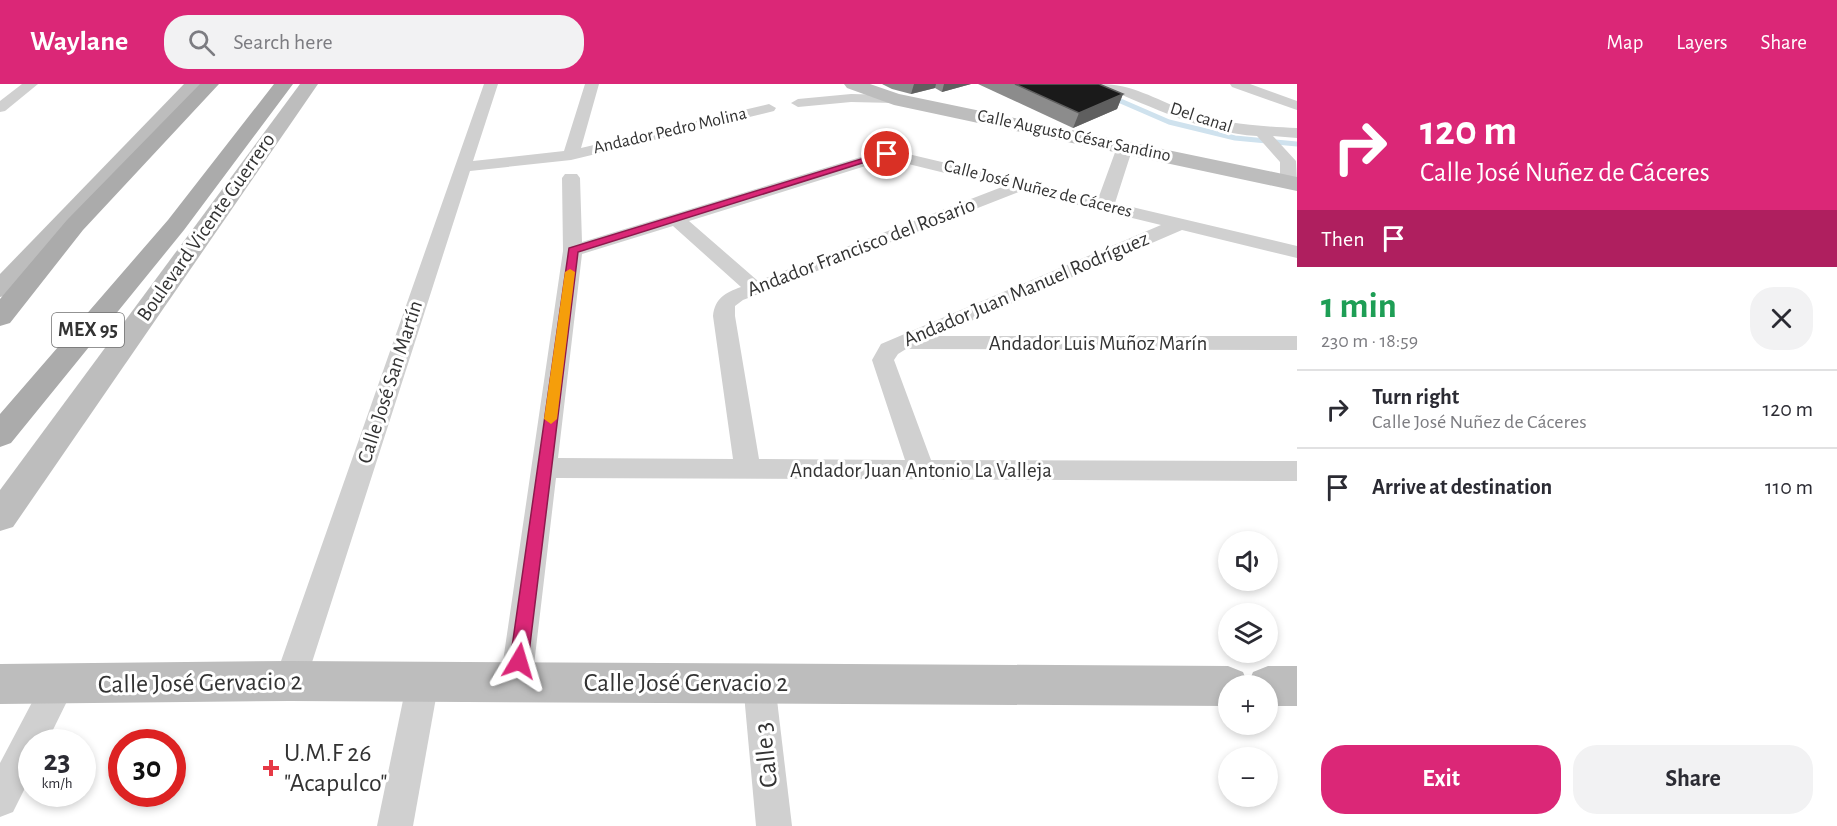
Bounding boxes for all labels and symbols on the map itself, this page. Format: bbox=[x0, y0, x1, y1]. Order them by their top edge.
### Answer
street label: Del canal bbox=[1168, 100, 1234, 136]
street label: Andador Pedro Molina bbox=[592, 105, 748, 157]
street label: Calle Augusto César Sandino bbox=[976, 107, 1172, 165]
pin bbox=[861, 128, 912, 179]
street label: Boulevard Vicente Guerrero bbox=[133, 129, 279, 325]
street label: Calle José Nuñez de Cáceres bbox=[942, 157, 1134, 221]
street label: Andador Francisco del Rosario bbox=[744, 194, 978, 300]
street label: Andador Juan Manuel Rodríguez bbox=[900, 228, 1152, 350]
street label: Calle José San Martín bbox=[354, 298, 426, 466]
road number: MEX 95 bbox=[52, 313, 124, 347]
street label: Andador Luis Muñoz Marín bbox=[989, 333, 1207, 354]
street label: Andador Juan Antonio La Valleja bbox=[790, 460, 1052, 481]
position arrow bbox=[487, 629, 551, 693]
street label: Calle José Gervacio 2 bbox=[98, 668, 303, 698]
street label: Calle José Gervacio 2 bbox=[584, 670, 788, 696]
street label: Calle 3 bbox=[750, 721, 782, 789]
speed limit sign: 30 bbox=[108, 729, 186, 807]
place label: U.M.F 26 "Acapulco" bbox=[284, 740, 388, 796]
marker: U.M.F 26 "Acapulco" bbox=[262, 759, 280, 777]

